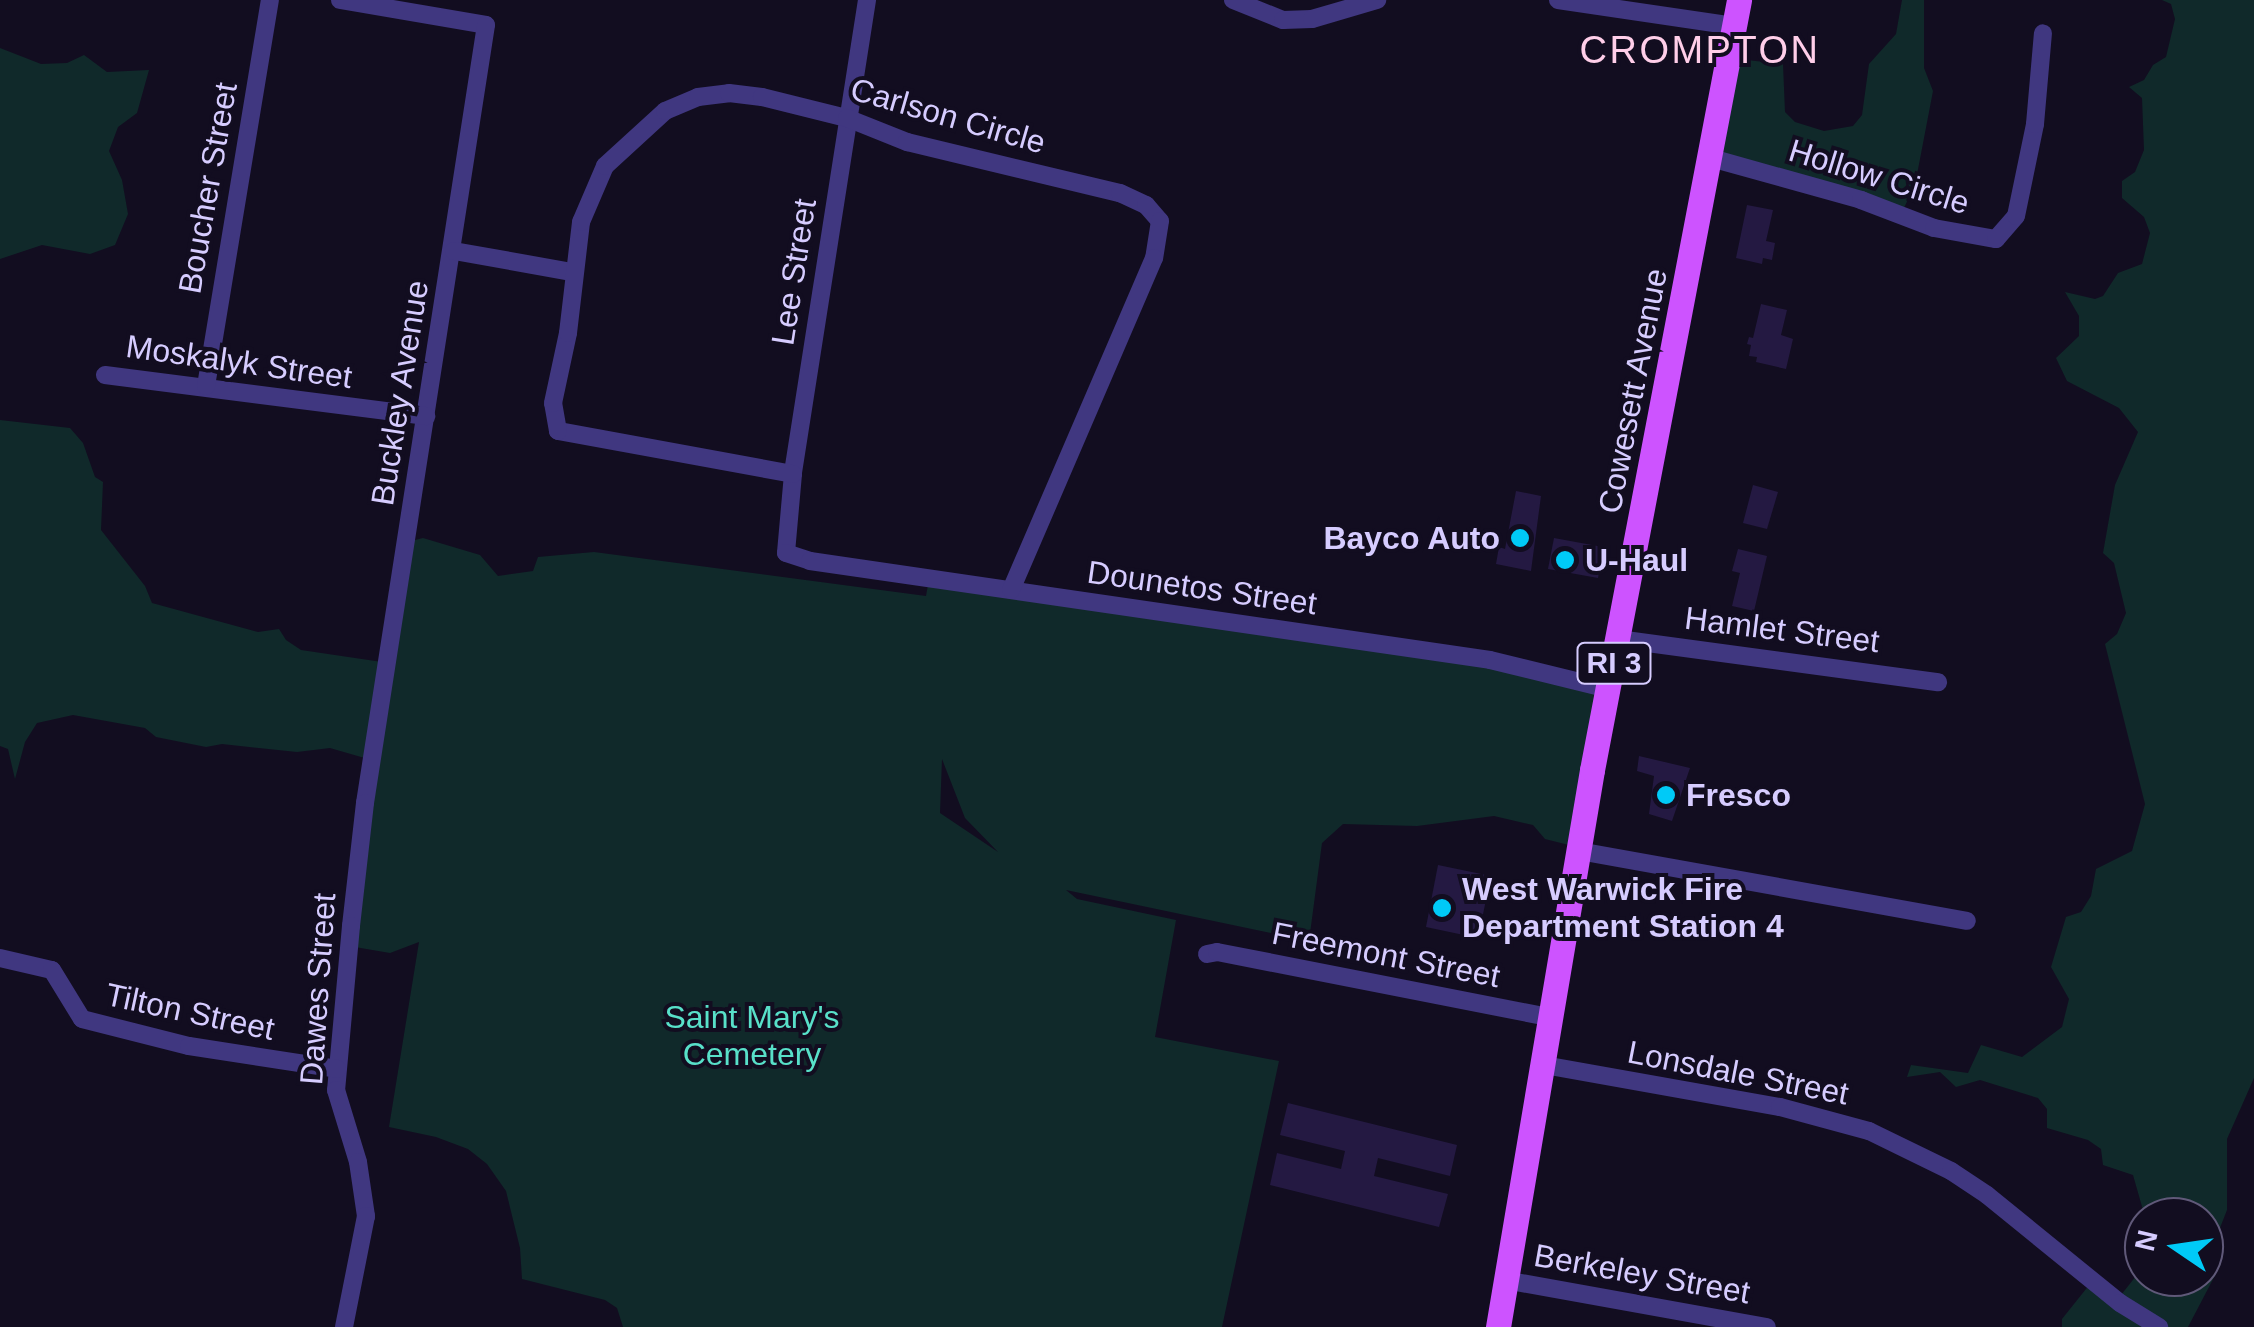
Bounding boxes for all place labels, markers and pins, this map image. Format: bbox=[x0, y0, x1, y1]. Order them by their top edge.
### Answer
place label: Bayco Auto bbox=[1322, 519, 1500, 557]
marker: Bayco Auto bbox=[1509, 527, 1531, 549]
place label: U-Haul bbox=[1585, 541, 1688, 579]
marker: U-Haul bbox=[1554, 549, 1576, 571]
place label: Fresco bbox=[1686, 776, 1791, 814]
marker: Fresco bbox=[1655, 784, 1677, 806]
place label: West Warwick Fire Department Station 4 bbox=[1462, 871, 1784, 946]
marker: West Warwick Fire Department Station 4 bbox=[1431, 897, 1453, 919]

